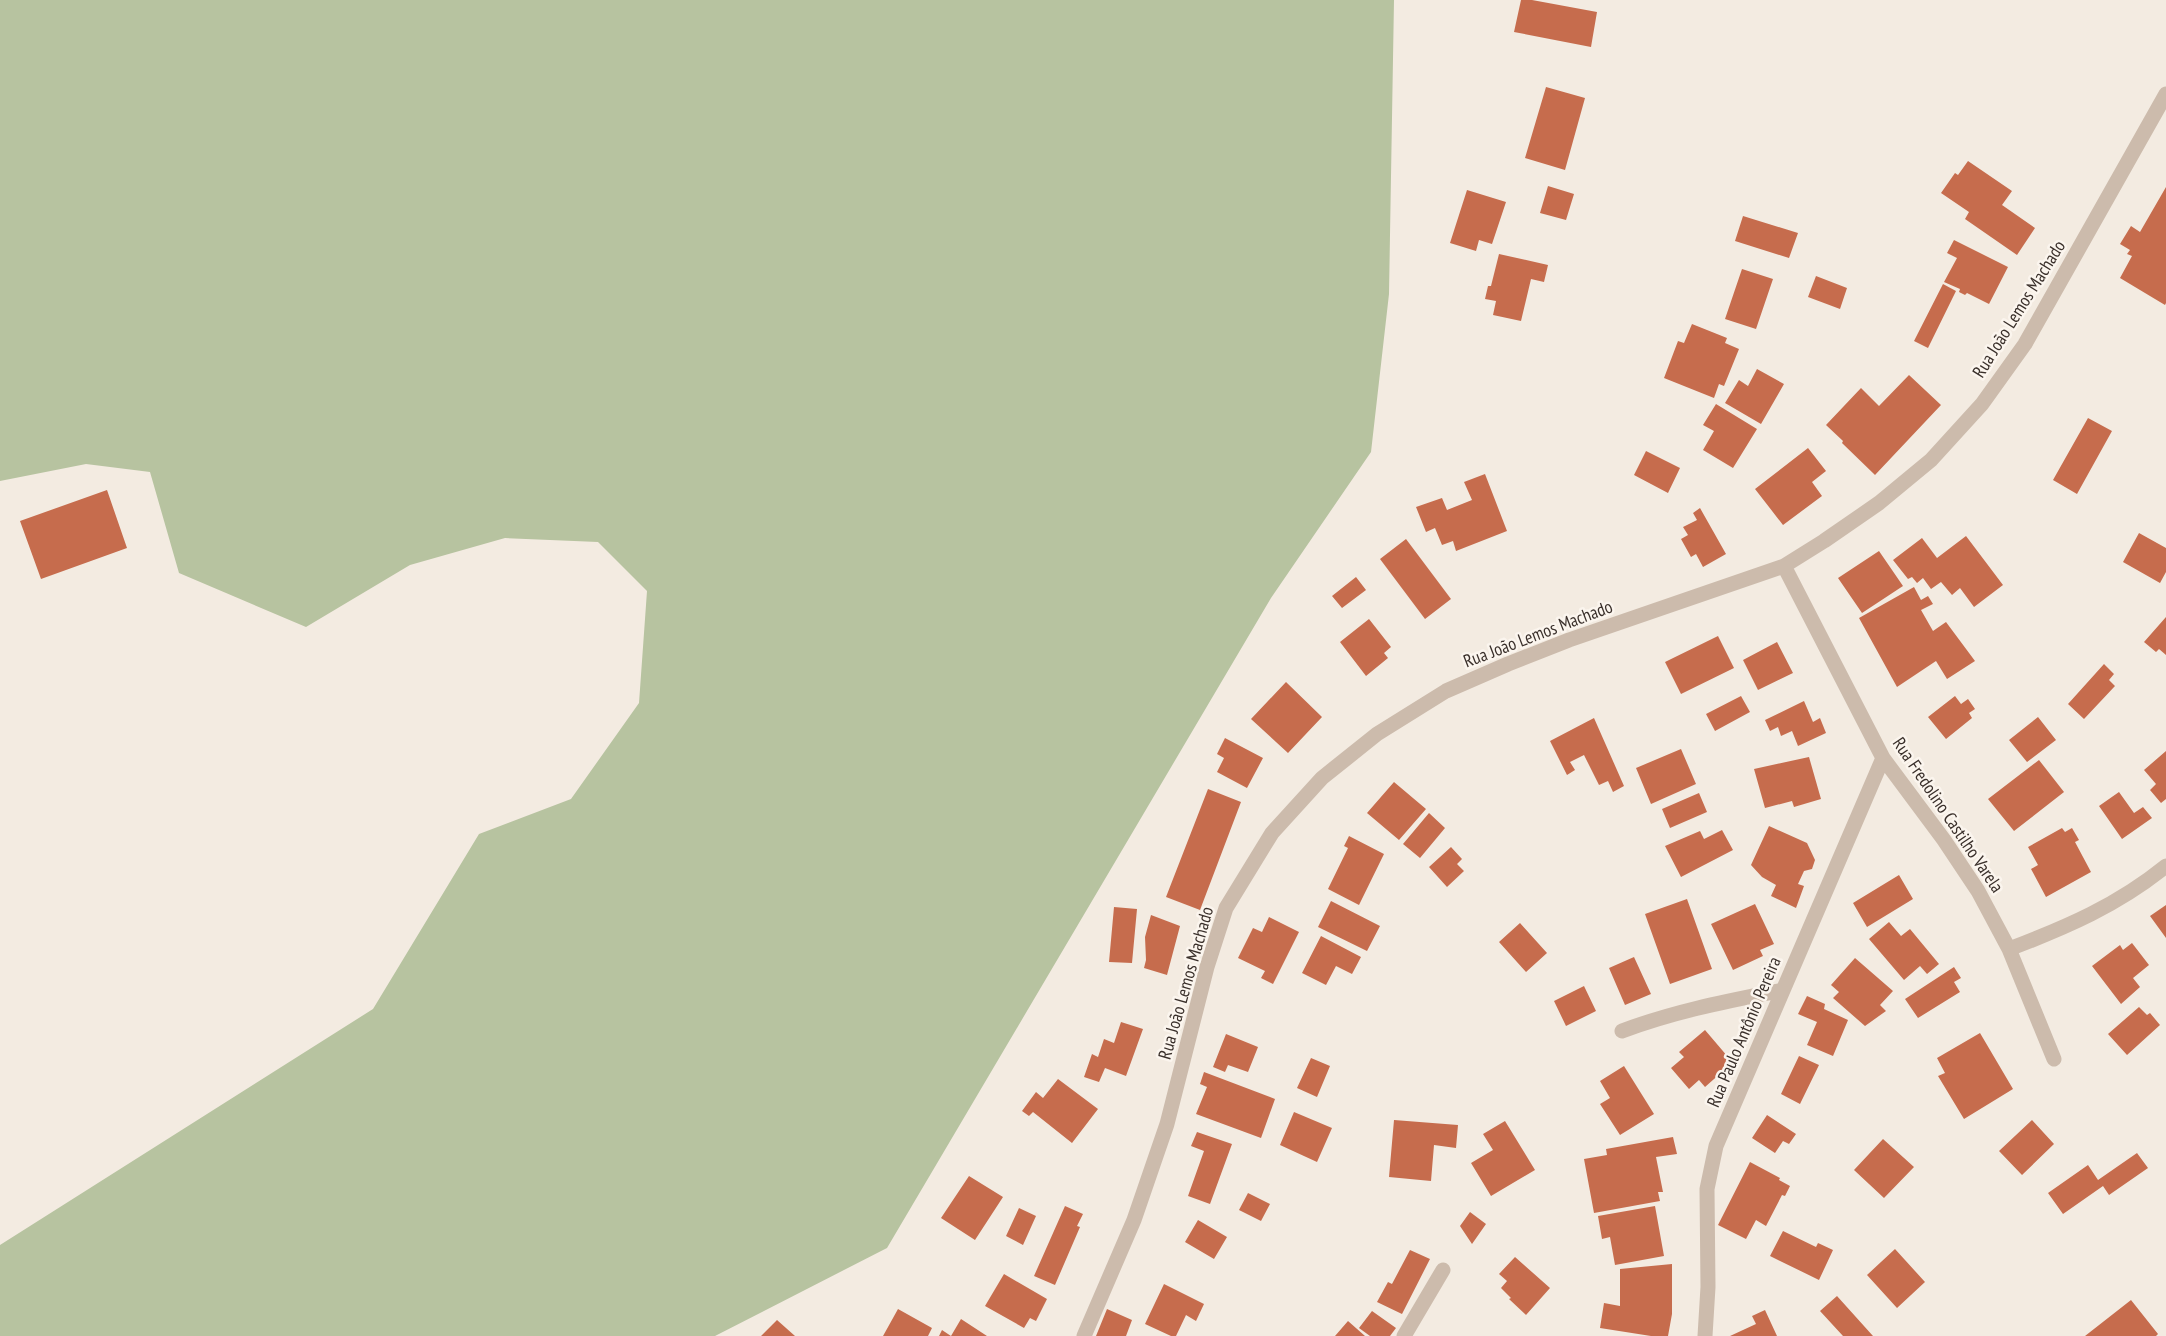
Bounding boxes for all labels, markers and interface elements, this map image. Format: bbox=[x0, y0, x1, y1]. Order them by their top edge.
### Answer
street label: Rua João Lemos Machado bbox=[1967, 236, 2070, 382]
street label: Rua João Lemos Machado bbox=[1460, 594, 1616, 673]
street label: Rua Fredolino Castilho Varela bbox=[1888, 733, 2009, 897]
street label: Rua João Lemos Machado bbox=[1153, 904, 1218, 1062]
street label: Rua Paulo Antônio Pereira bbox=[1701, 953, 1786, 1111]

